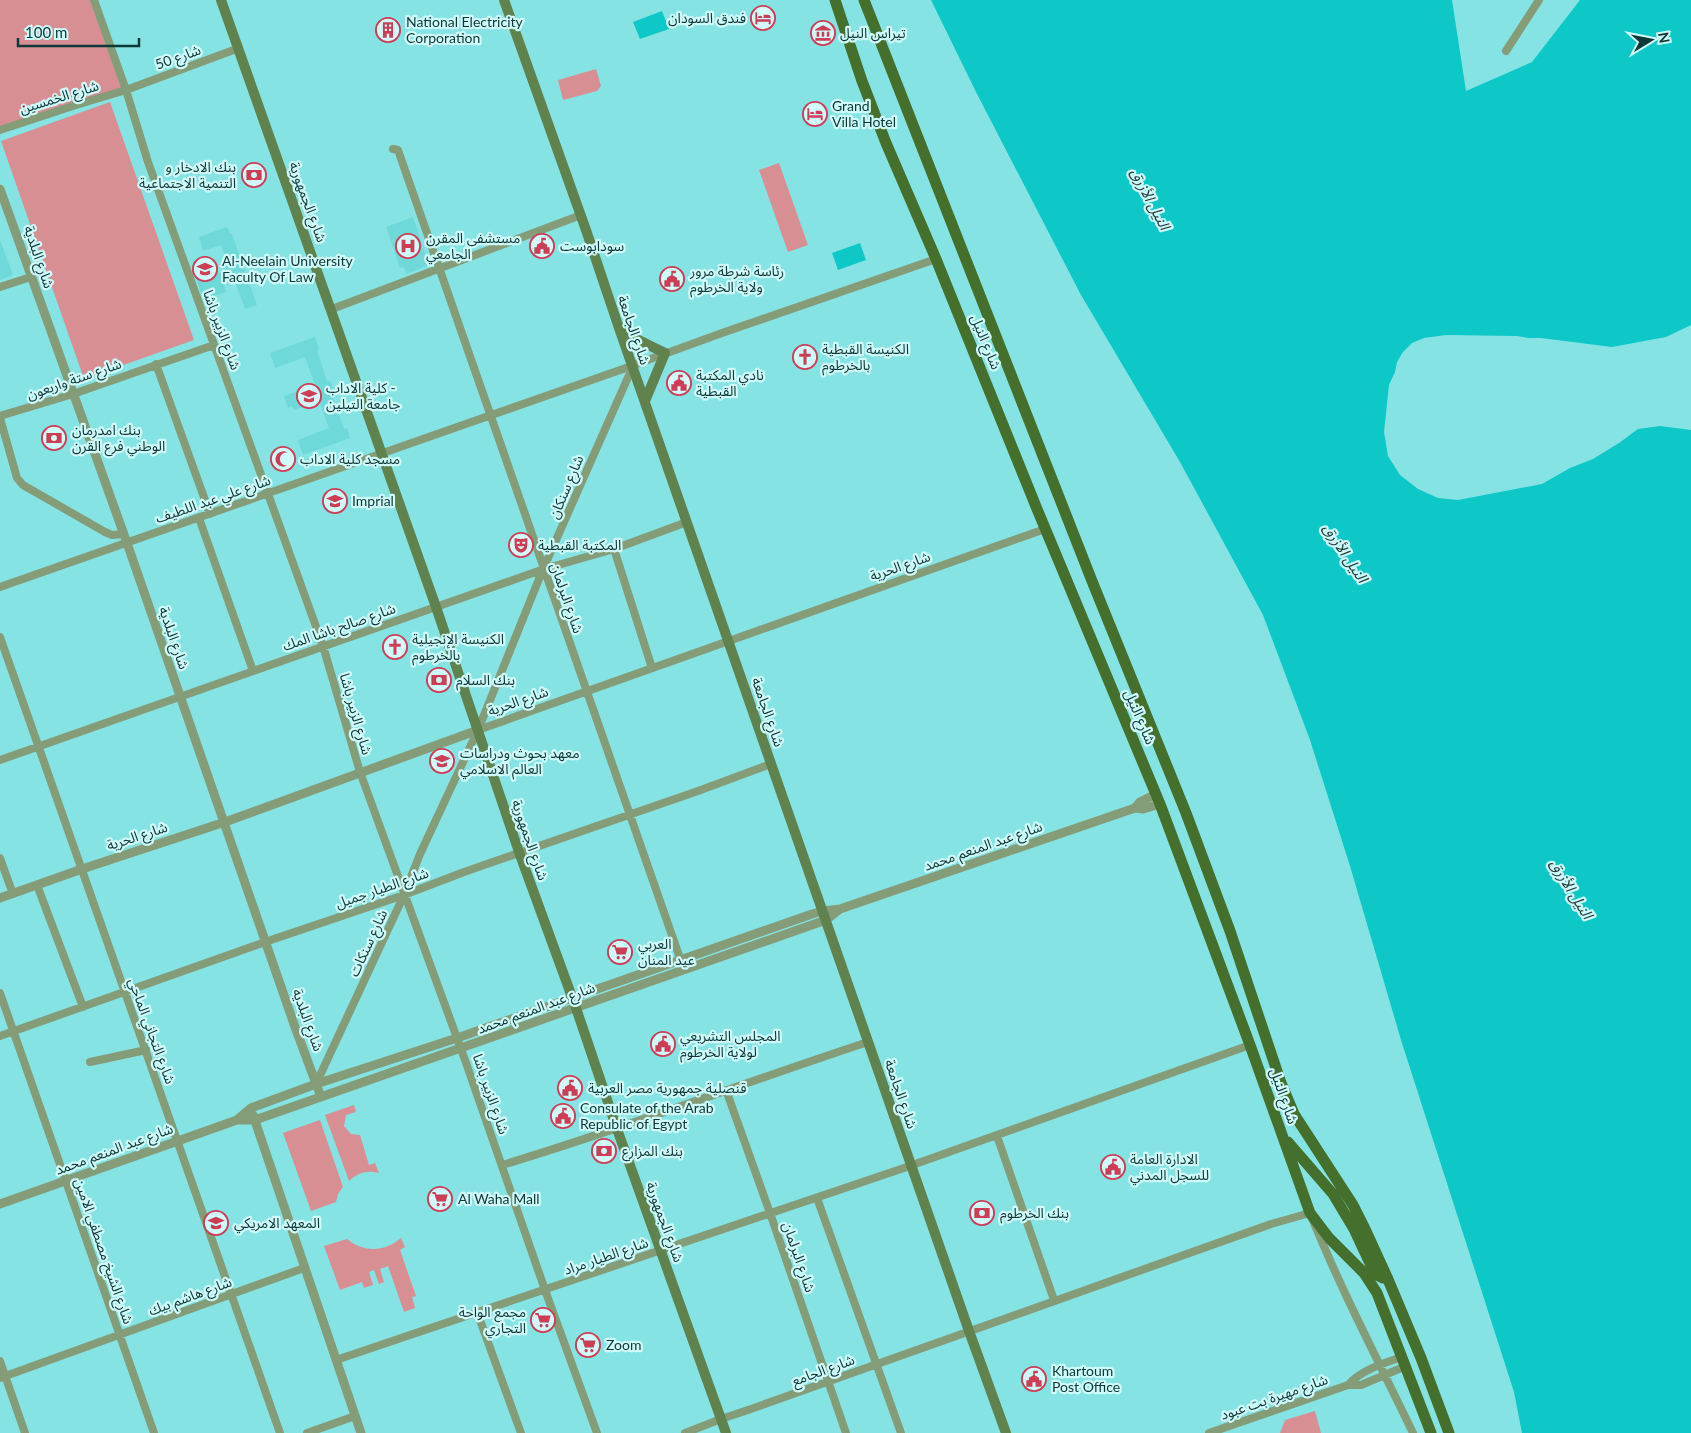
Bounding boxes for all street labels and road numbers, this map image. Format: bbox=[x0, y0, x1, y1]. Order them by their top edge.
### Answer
street label: شارع 50 bbox=[153, 40, 204, 75]
street label: شارع الخمسين bbox=[17, 76, 102, 120]
street label: شارع الجمهورية bbox=[283, 159, 331, 245]
street label: شارع البلدية bbox=[18, 223, 58, 291]
street label: شارع الزبير باشا bbox=[197, 287, 245, 373]
street label: شارع الجامعة bbox=[612, 293, 654, 368]
street label: شارع النيل bbox=[965, 312, 1005, 373]
street label: شارع ستة واربعون bbox=[24, 354, 124, 406]
street label: شارع سنكان bbox=[545, 452, 589, 522]
street label: شارع علي عبد اللطيف bbox=[153, 471, 274, 529]
street label: شارع الحرية bbox=[867, 547, 933, 587]
street label: شارع البرلمان bbox=[545, 560, 587, 636]
street label: شارع صالح باشا المك bbox=[280, 599, 399, 657]
street label: شارع البلدية bbox=[153, 604, 193, 672]
street label: شارع الزبير باشا bbox=[334, 671, 376, 757]
street label: شارع الجامعة bbox=[746, 675, 788, 750]
street label: شارع الحرية bbox=[485, 682, 551, 722]
street label: شارع النيل bbox=[1119, 687, 1160, 748]
street label: شارع الجمهورية bbox=[506, 797, 552, 883]
street label: شارع عبد المنعم محمد bbox=[921, 817, 1045, 877]
street label: شارع الحرية bbox=[104, 818, 170, 856]
street label: شارع الطيار جميل bbox=[333, 864, 432, 914]
street label: شارع سنكات bbox=[345, 907, 393, 980]
street label: شارع التجاني الماحي bbox=[122, 976, 180, 1087]
street label: شارع عبد المنعم محمد bbox=[475, 978, 598, 1040]
street label: شارع البلدية bbox=[286, 986, 328, 1054]
street label: شارع الزبير باشا bbox=[467, 1051, 513, 1137]
street label: شارع الجامعة bbox=[879, 1057, 921, 1132]
street label: شارع النيل bbox=[1264, 1066, 1302, 1127]
street label: شارع عبد المنعم محمد bbox=[53, 1119, 176, 1181]
street label: شارع الشيخ مصطفي الامين bbox=[68, 1176, 137, 1327]
street label: شارع الجمهورية bbox=[640, 1179, 688, 1265]
street label: شارع البرلمان bbox=[777, 1219, 819, 1295]
street label: شارع الطيار مراد bbox=[561, 1233, 651, 1281]
street label: شارع هاشم بيك bbox=[146, 1273, 235, 1321]
street label: شارع الجامع bbox=[789, 1350, 858, 1392]
street label: شارع مهيرة بت عبود bbox=[1218, 1370, 1331, 1426]

